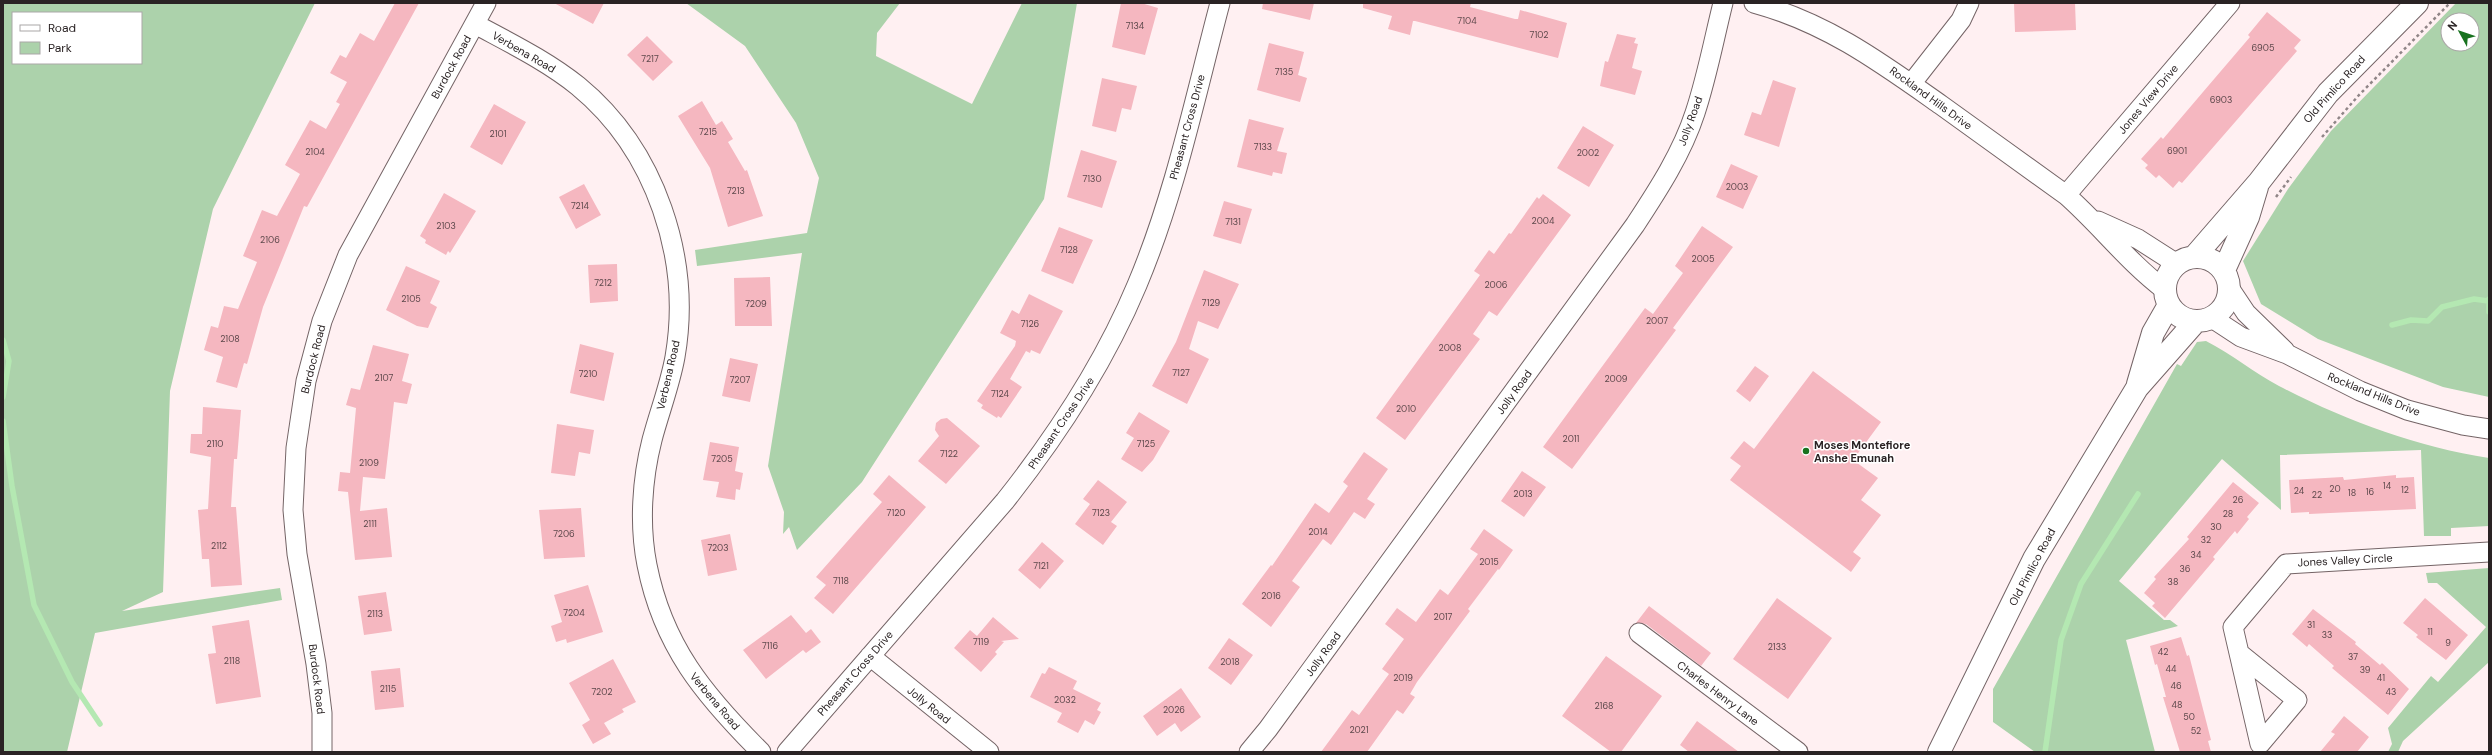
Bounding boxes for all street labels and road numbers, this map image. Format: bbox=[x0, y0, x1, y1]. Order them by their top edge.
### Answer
street label: Verbena Road bbox=[490, 28, 558, 76]
street label: Burdock Road bbox=[428, 33, 474, 101]
street label: Old Pimlico Road bbox=[2300, 52, 2368, 126]
street label: Jones View Drive bbox=[2115, 61, 2181, 137]
street label: Rockland Hills Drive bbox=[1887, 63, 1975, 133]
street label: Pheasant Cross Drive bbox=[1166, 73, 1208, 181]
street label: Jolly Road bbox=[1675, 94, 1705, 148]
street label: Burdock Road bbox=[298, 323, 328, 395]
street label: Verbena Road bbox=[653, 339, 683, 411]
street label: Jolly Road bbox=[1493, 367, 1535, 417]
street label: Rockland Hills Drive bbox=[2326, 369, 2422, 419]
street label: Pheasant Cross Drive bbox=[1025, 374, 1097, 472]
street label: Old Pimlico Road bbox=[2006, 526, 2058, 608]
street label: Jones Valley Circle bbox=[2297, 551, 2393, 569]
street label: Pheasant Cross Drive bbox=[814, 628, 896, 718]
street label: Jolly Road bbox=[1302, 629, 1344, 679]
street label: Burdock Road bbox=[306, 643, 328, 715]
street label: Charles Henry Lane bbox=[1674, 658, 1762, 728]
street label: Verbena Road bbox=[687, 669, 743, 733]
street label: Jolly Road bbox=[905, 683, 954, 727]

